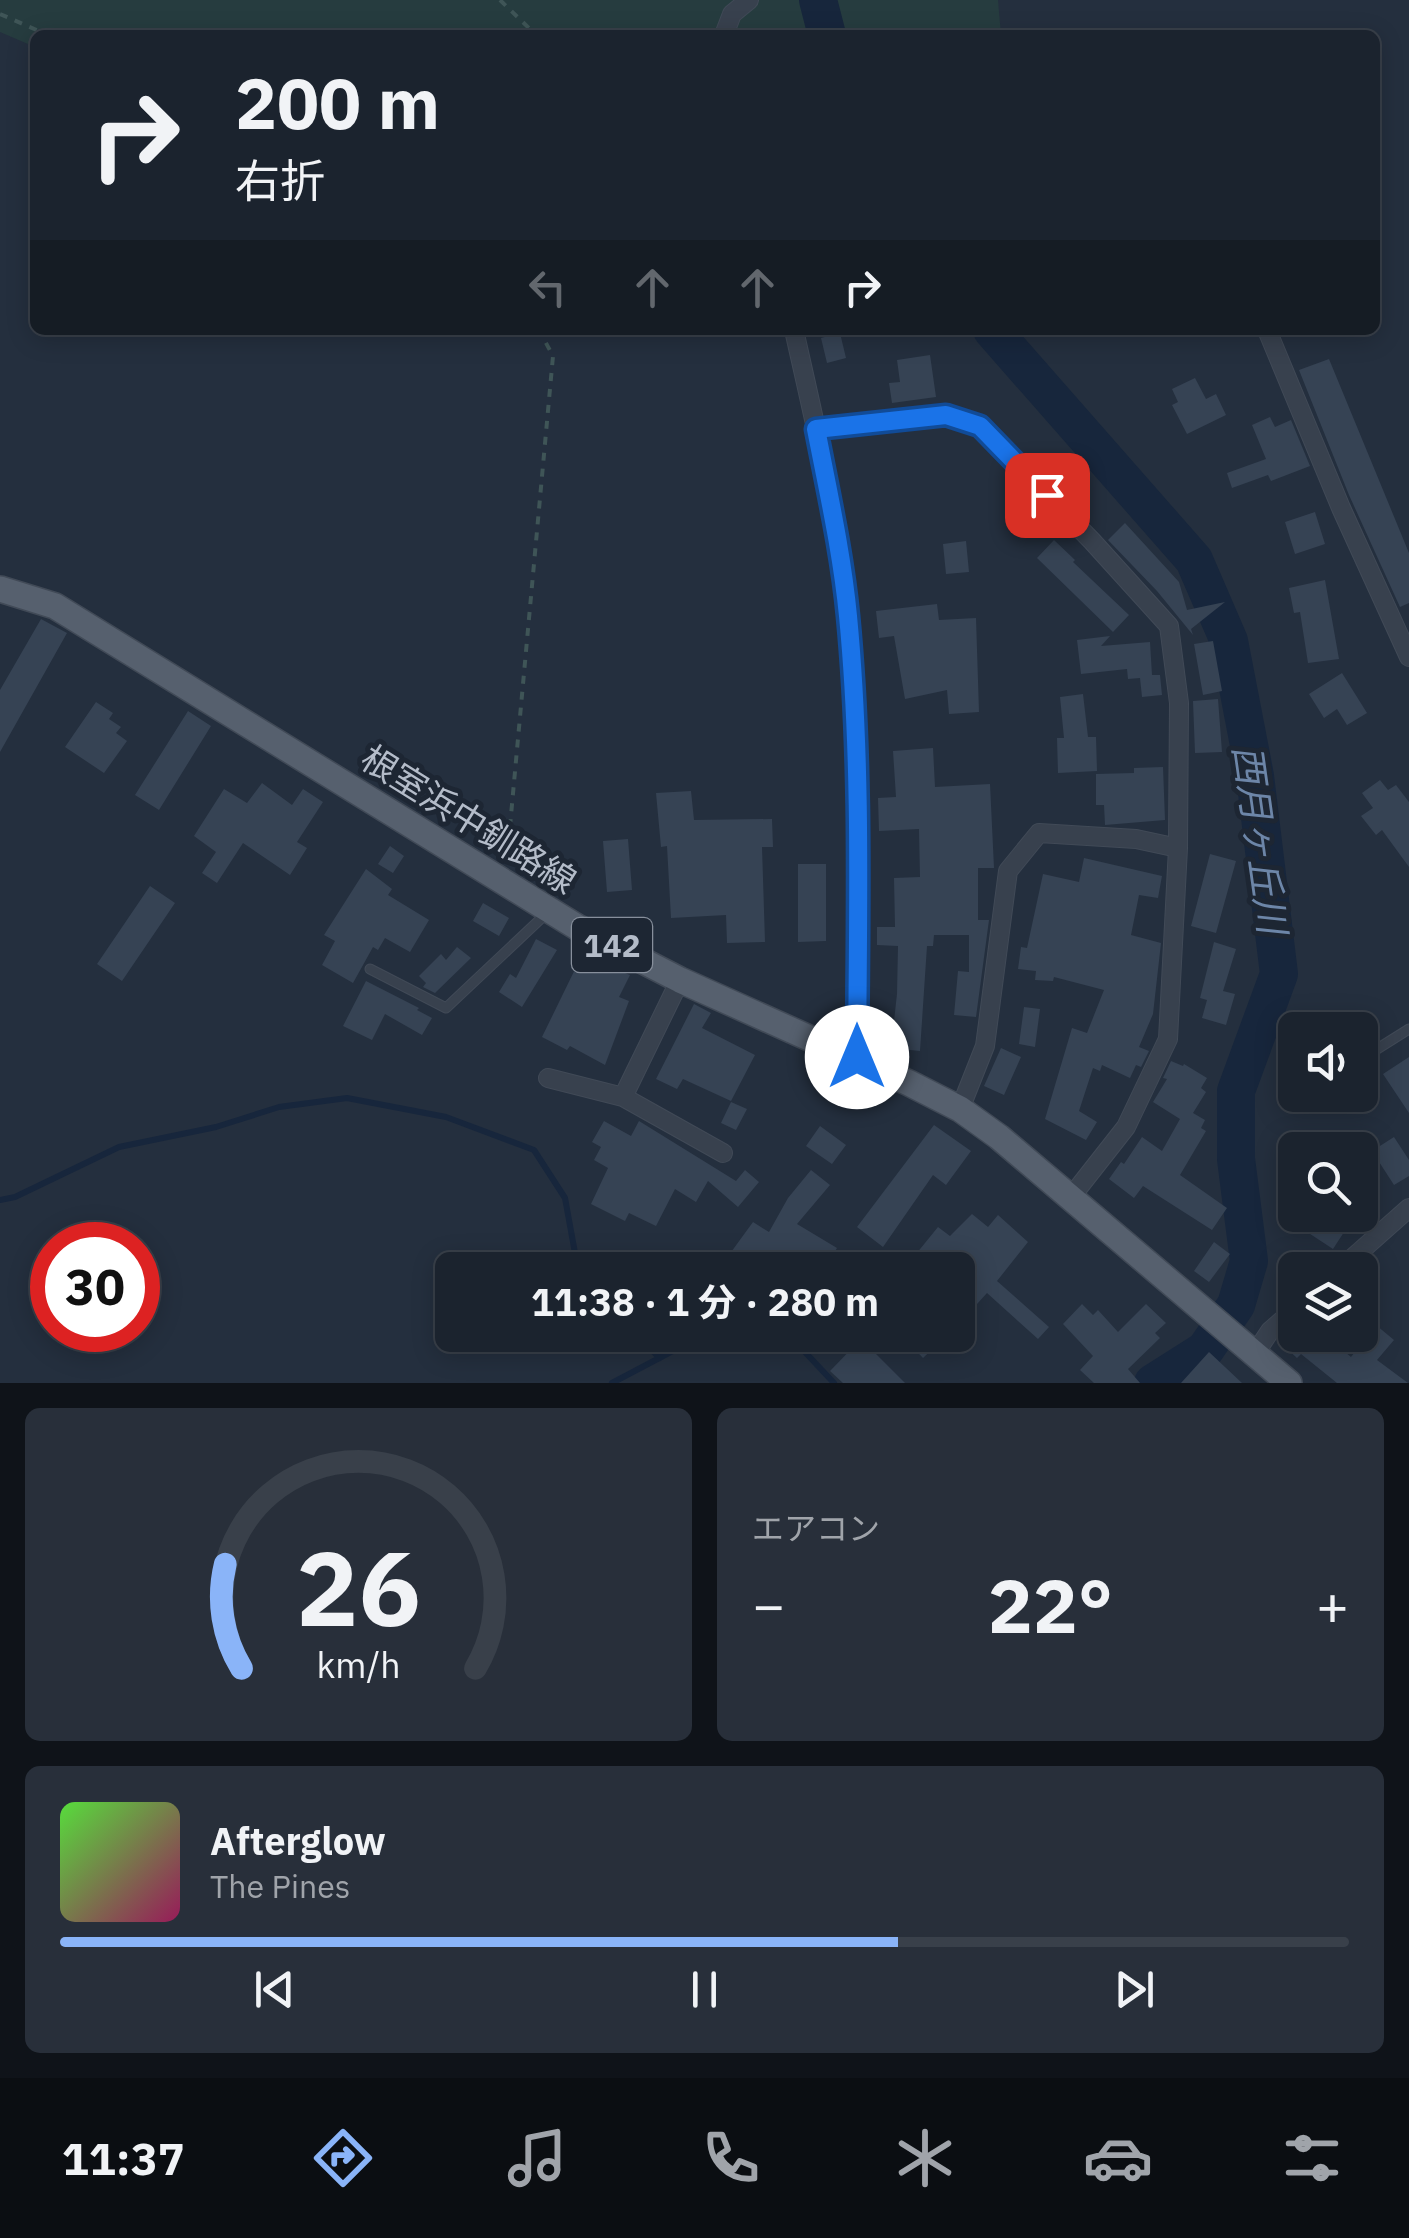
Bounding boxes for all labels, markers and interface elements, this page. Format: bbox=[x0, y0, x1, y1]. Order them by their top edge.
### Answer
text: 200 m bbox=[235, 57, 440, 148]
icon: right bbox=[70, 70, 200, 200]
text: 右折 bbox=[235, 151, 325, 209]
icon: left bbox=[520, 260, 575, 315]
icon: ahead bbox=[625, 260, 680, 315]
icon: ahead bbox=[730, 260, 785, 315]
icon: right bbox=[835, 260, 890, 315]
pin bbox=[1005, 453, 1090, 538]
icon: arrive bbox=[1020, 468, 1075, 523]
street label: 根室浜中釧路線 bbox=[353, 735, 585, 903]
water label: 西月ヶ丘川 bbox=[1224, 742, 1299, 940]
road number: 142 bbox=[572, 918, 652, 972]
position arrow bbox=[805, 1005, 909, 1109]
map controls bbox=[1278, 1012, 1378, 1352]
button: sound bbox=[1278, 1012, 1378, 1112]
button: search bbox=[1278, 1132, 1378, 1232]
speed limit sign: 30 bbox=[30, 1222, 160, 1352]
button: layers bbox=[1278, 1252, 1378, 1352]
text: 11:38 · 1 分 · 280 m bbox=[531, 1277, 879, 1326]
text: エアコン bbox=[752, 1507, 880, 1549]
text: 26 bbox=[296, 1519, 421, 1655]
text: 22° bbox=[988, 1556, 1113, 1654]
text: − bbox=[752, 1569, 785, 1640]
text: + bbox=[1316, 1569, 1349, 1640]
text: km/h bbox=[316, 1641, 401, 1688]
text: Afterglow bbox=[210, 1816, 386, 1865]
text: The Pines bbox=[210, 1865, 350, 1907]
icon: previous bbox=[247, 1962, 302, 2017]
icon: pause bbox=[677, 1962, 732, 2017]
icon: next bbox=[1107, 1962, 1162, 2017]
icon: directions bbox=[308, 2123, 378, 2193]
icon: music bbox=[502, 2123, 572, 2193]
icon: phone bbox=[696, 2123, 766, 2193]
icon: climate bbox=[890, 2123, 960, 2193]
icon: car bbox=[1083, 2123, 1153, 2193]
icon: filters bbox=[1277, 2123, 1347, 2193]
text: 11:37 bbox=[62, 2129, 185, 2187]

